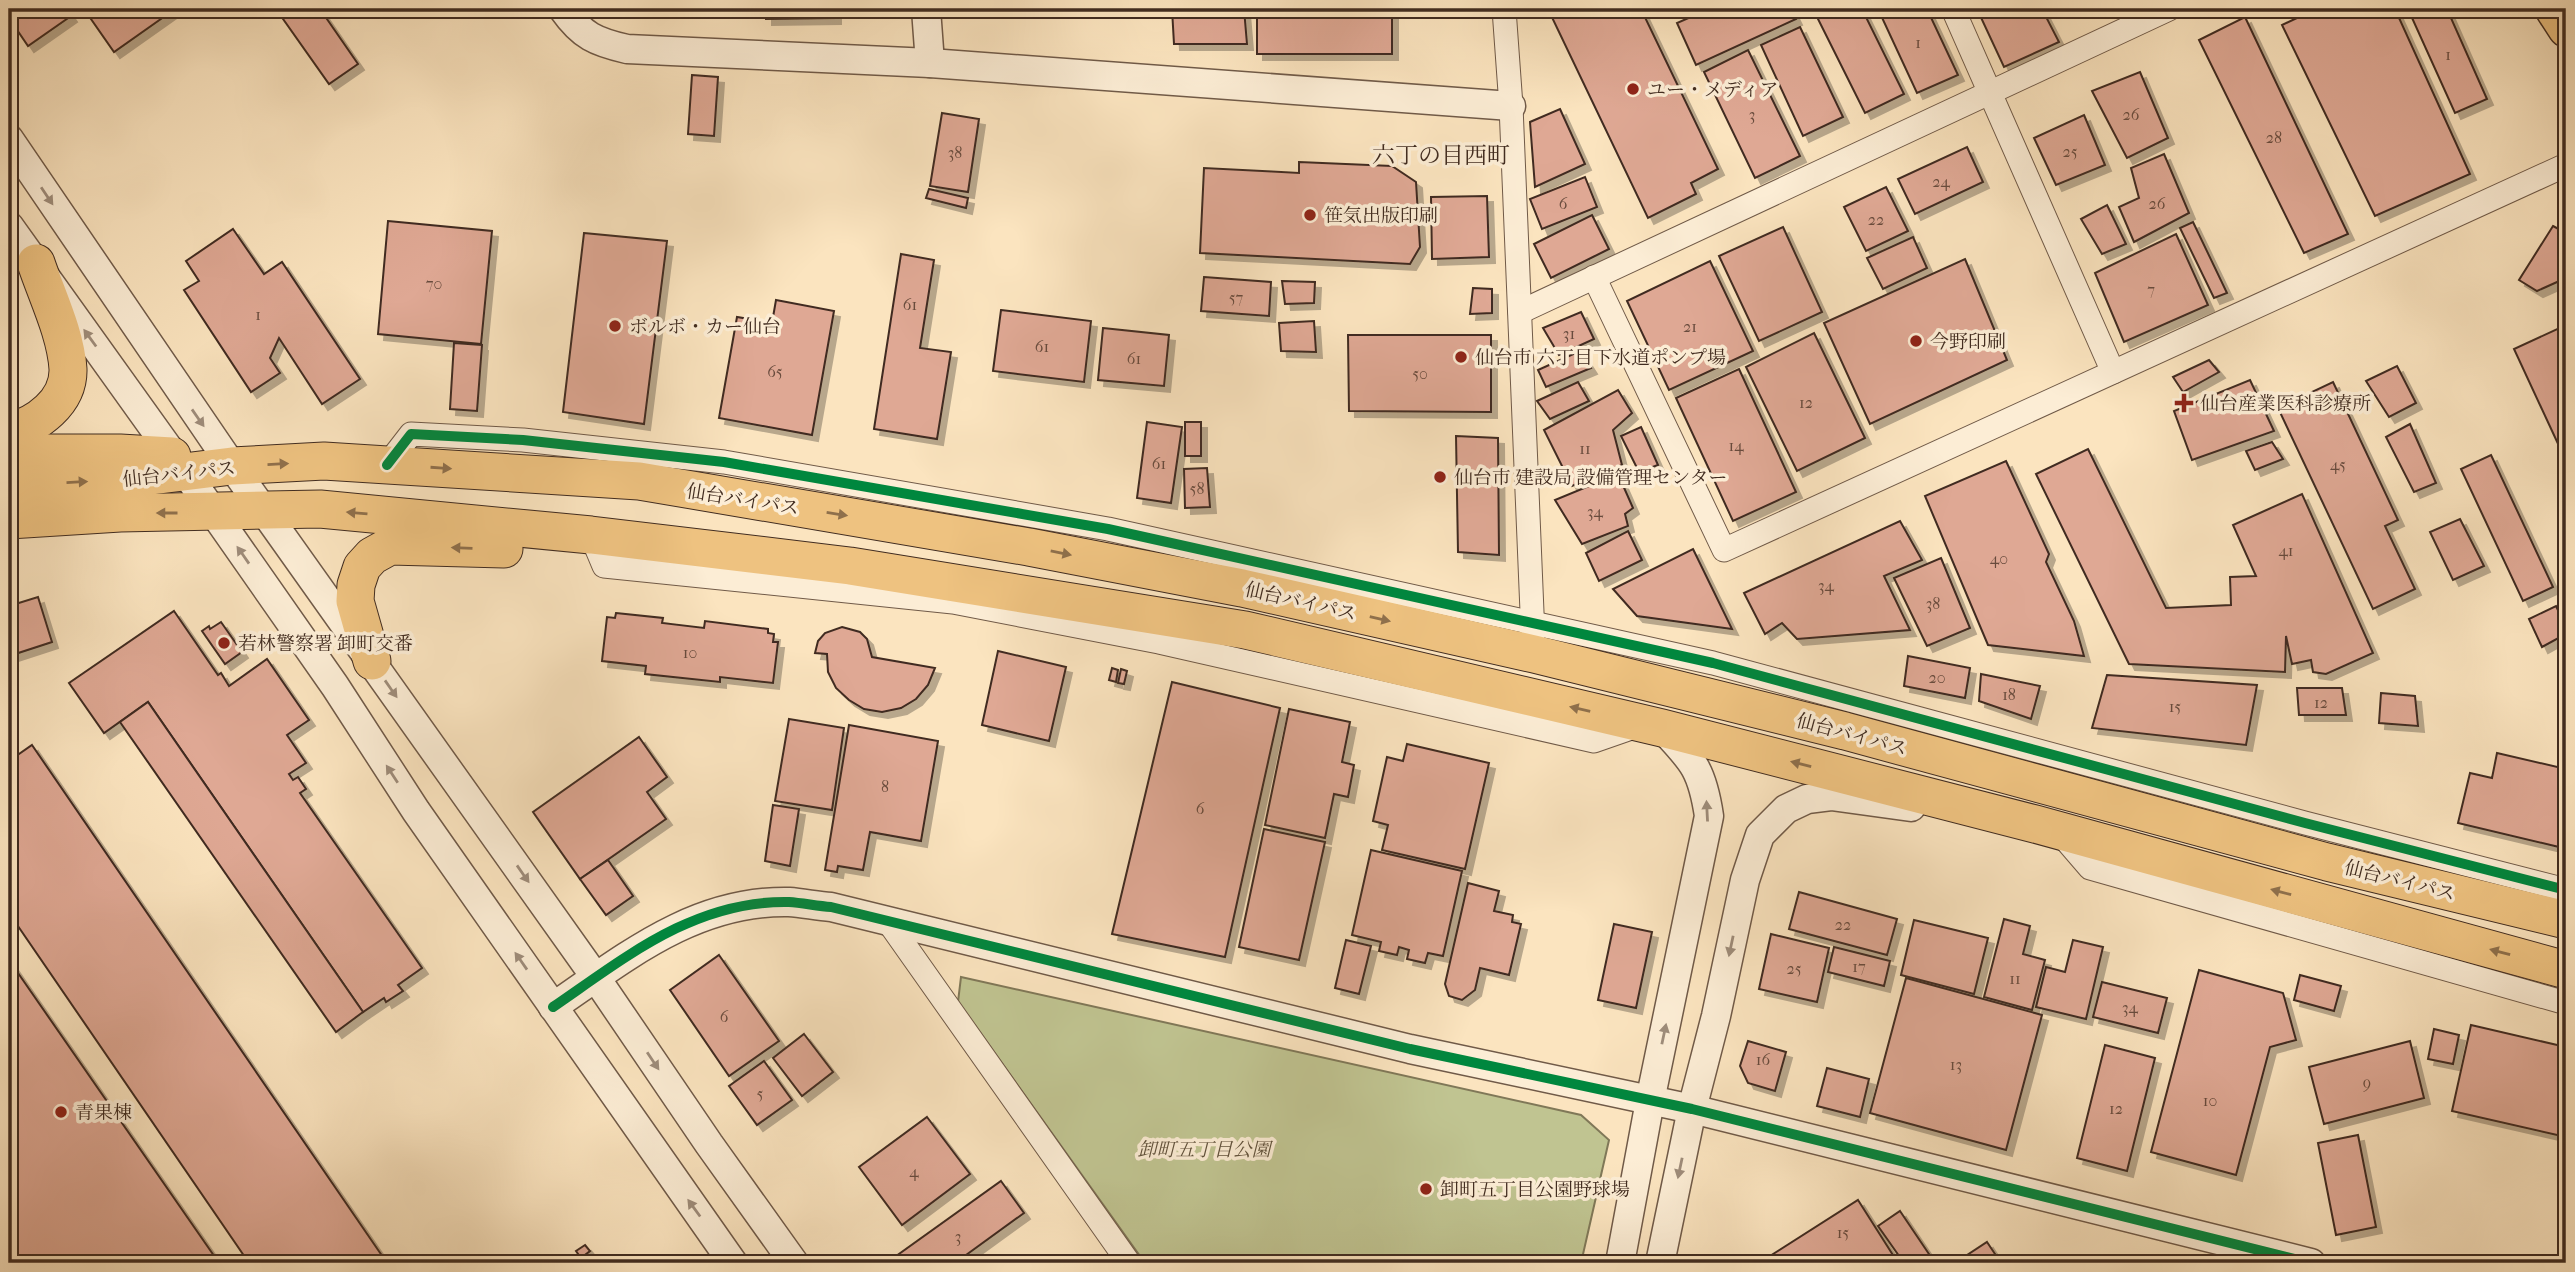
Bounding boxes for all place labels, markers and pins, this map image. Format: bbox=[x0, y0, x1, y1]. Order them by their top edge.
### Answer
place label: ユー・メディア bbox=[1647, 79, 1778, 101]
marker: ユー・メディア bbox=[1625, 81, 1641, 97]
place label: 笹気出版印刷 bbox=[1324, 205, 1438, 227]
marker: 笹気出版印刷 bbox=[1302, 207, 1318, 223]
place label: ボルボ・カー仙台 bbox=[629, 316, 781, 338]
marker: ボルボ・カー仙台 bbox=[607, 318, 623, 334]
place label: 今野印刷 bbox=[1930, 331, 2006, 353]
marker: 今野印刷 bbox=[1908, 333, 1924, 349]
place label: 仙台市 六丁目下水道ポンプ場 bbox=[1475, 347, 1726, 369]
marker: 仙台市 六丁目下水道ポンプ場 bbox=[1453, 349, 1469, 365]
marker: 仙台産業医科診療所 bbox=[2174, 393, 2194, 413]
place label: 仙台産業医科診療所 bbox=[2200, 393, 2371, 415]
place label: 仙台市 建設局 設備管理センター bbox=[1454, 467, 1727, 489]
marker: 仙台市 建設局 設備管理センター bbox=[1432, 469, 1448, 485]
place label: 若林警察署 卸町交番 bbox=[238, 633, 413, 655]
marker: 若林警察署 卸町交番 bbox=[216, 635, 232, 651]
place label: 青果棟 bbox=[75, 1102, 132, 1124]
marker: 青果棟 bbox=[53, 1104, 69, 1120]
place label: 卸町五丁目公園野球場 bbox=[1440, 1179, 1630, 1201]
marker: 卸町五丁目公園野球場 bbox=[1418, 1181, 1434, 1197]

